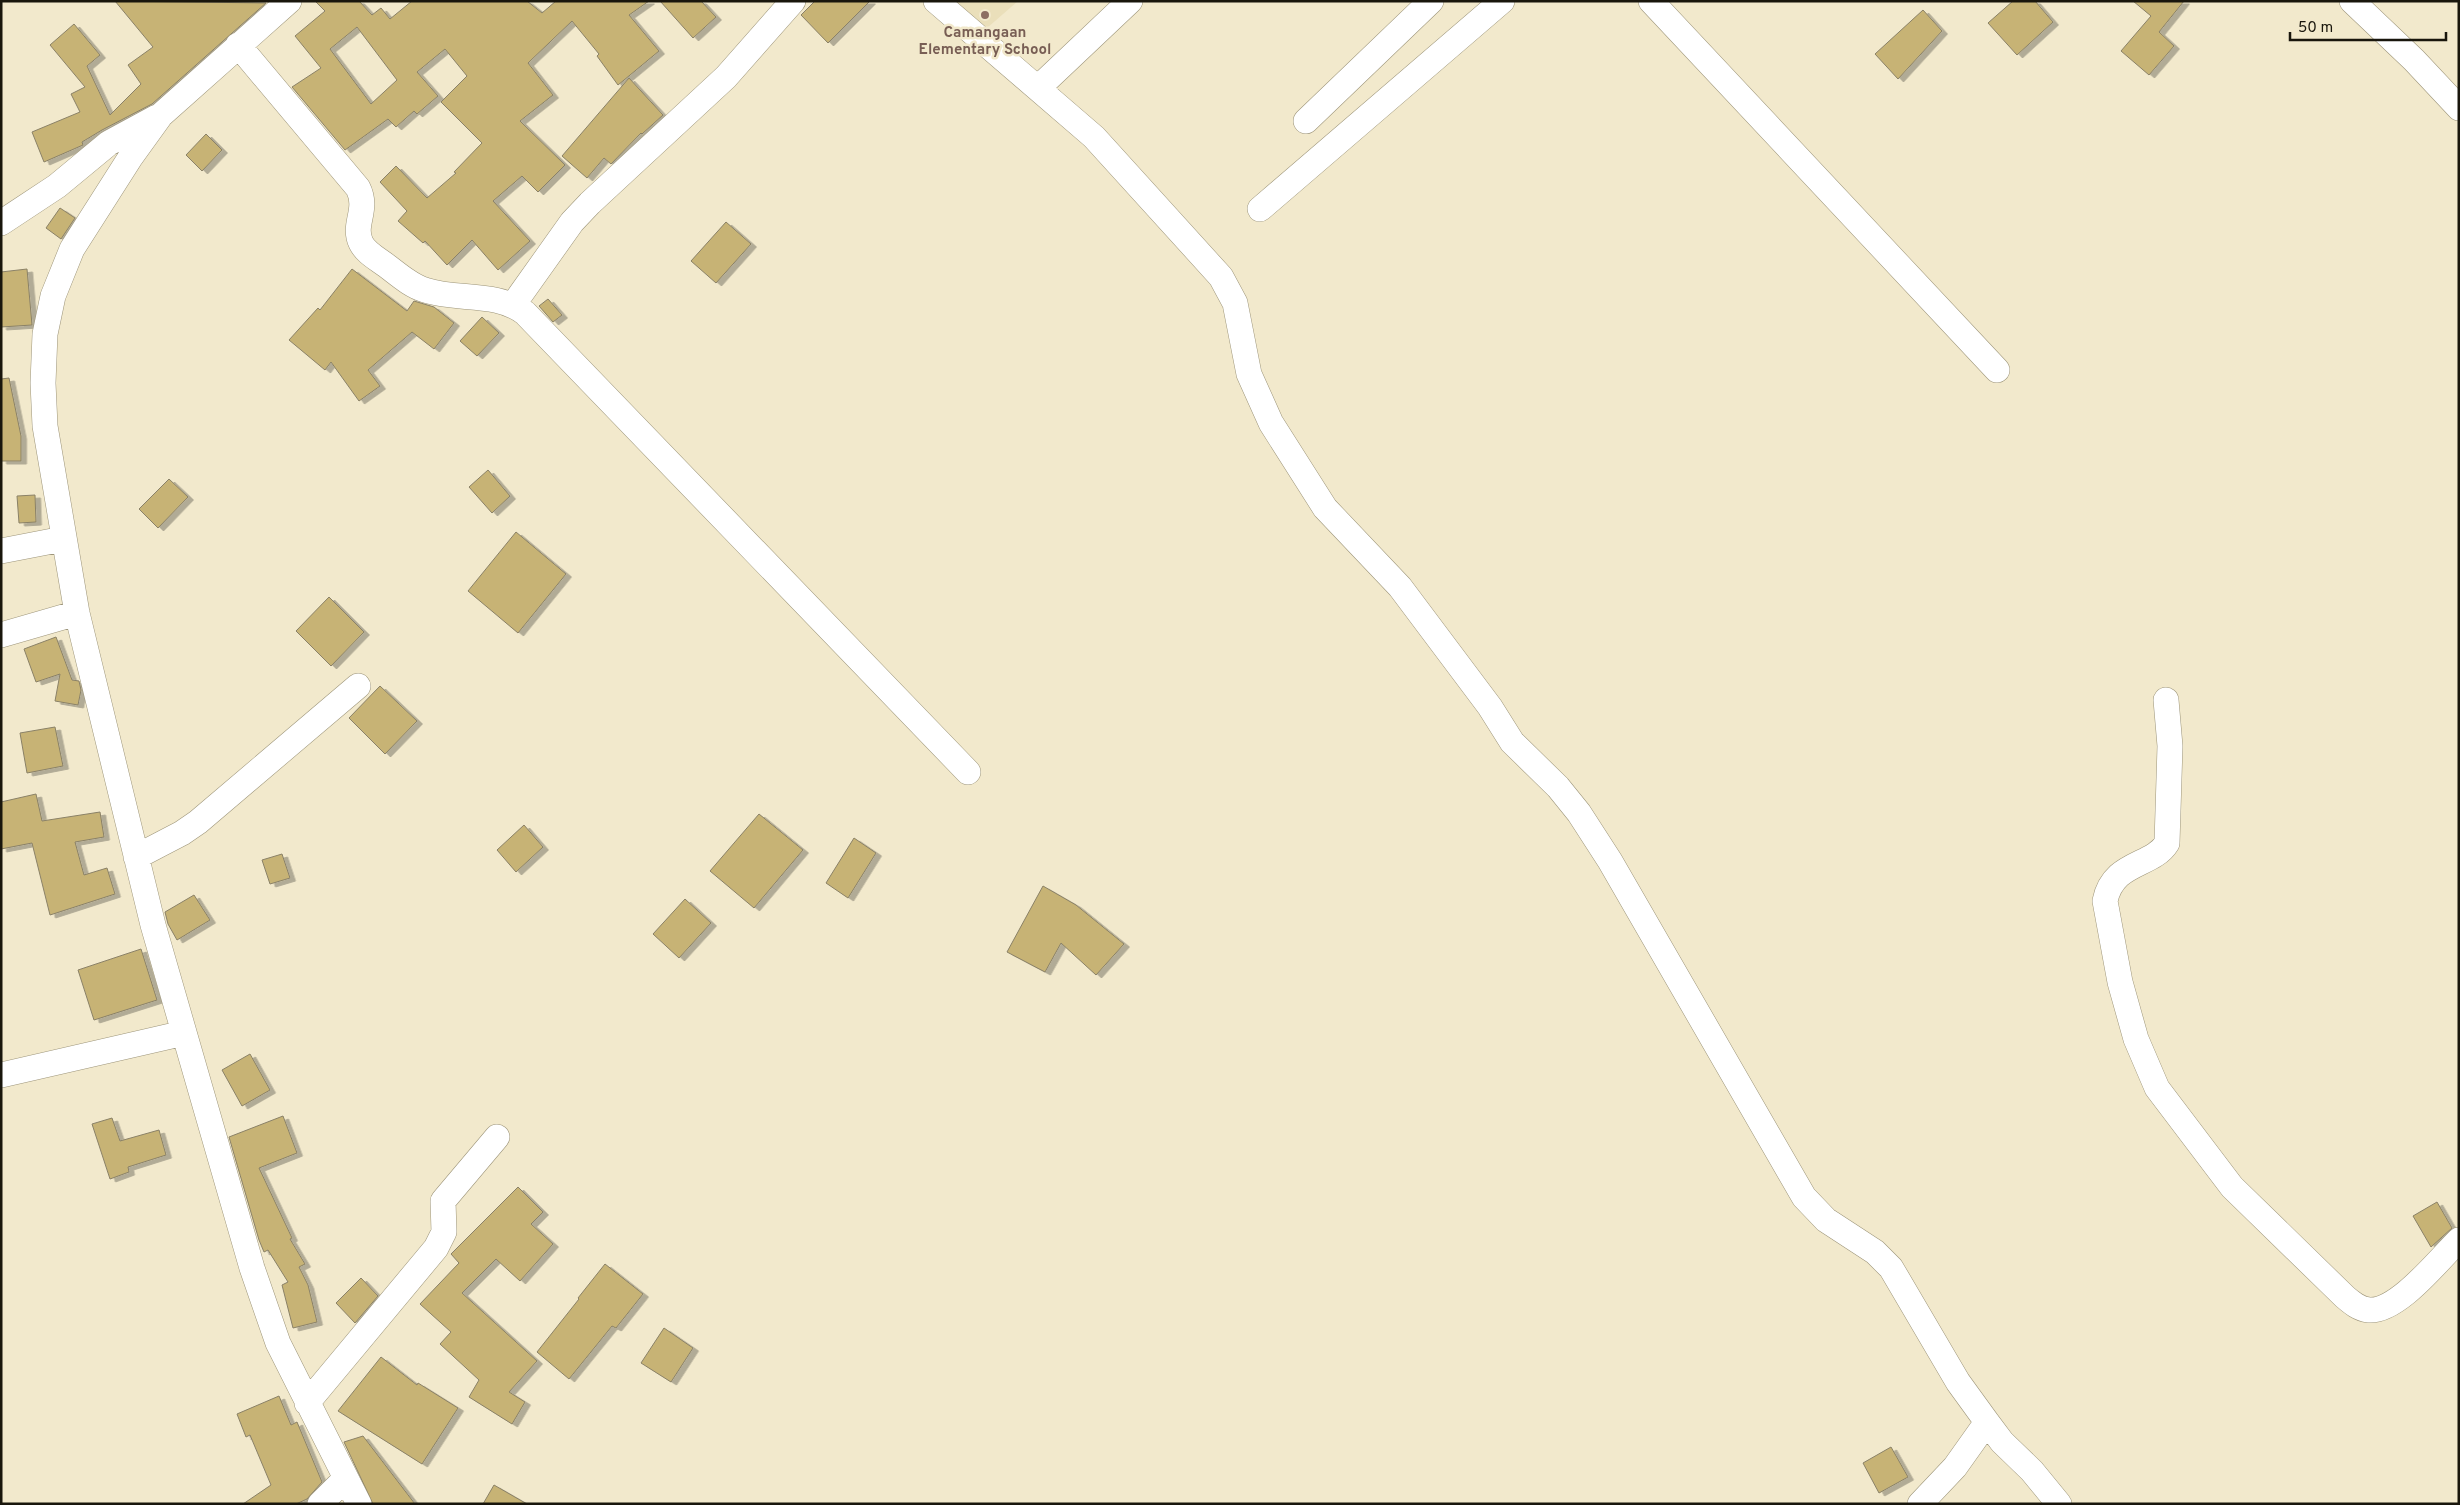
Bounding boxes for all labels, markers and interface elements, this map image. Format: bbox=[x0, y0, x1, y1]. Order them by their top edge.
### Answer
marker: Camangaan Elementary School bbox=[979, 9, 991, 21]
scale bar bbox=[2290, 10, 2446, 42]
text: 50 m bbox=[2298, 19, 2333, 38]
place label: Camangaan Elementary School bbox=[919, 24, 1051, 60]

